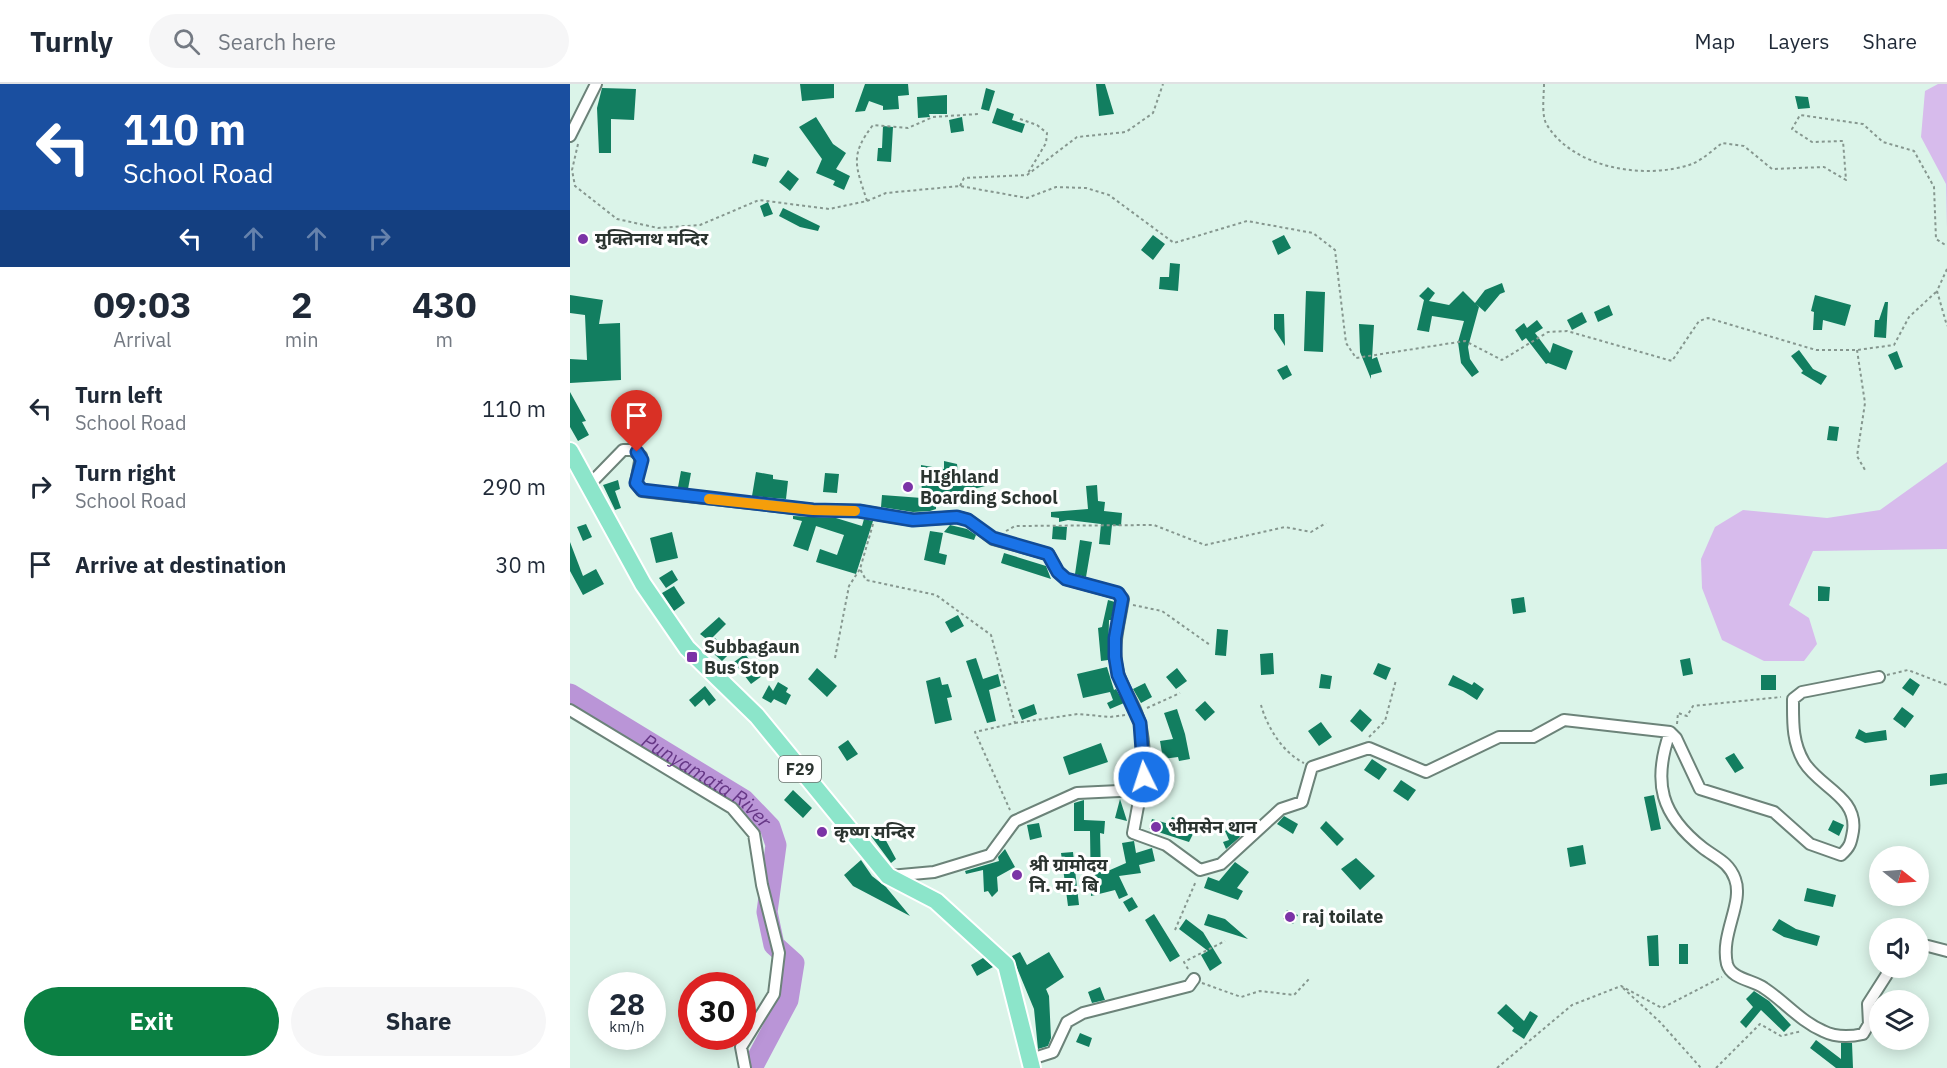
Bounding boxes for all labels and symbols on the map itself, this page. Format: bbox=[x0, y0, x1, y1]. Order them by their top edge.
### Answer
place label: मुक्तिनाथ मन्दिर bbox=[595, 227, 709, 250]
marker: मुक्तिनाथ मन्दिर bbox=[576, 232, 590, 246]
pin bbox=[611, 390, 662, 452]
place label: HIghland Boarding School bbox=[920, 465, 1058, 509]
marker: HIghland Boarding School bbox=[901, 480, 915, 494]
place label: Subbagaun Bus Stop bbox=[704, 635, 800, 679]
marker: Subbagaun Bus Stop bbox=[685, 650, 699, 664]
water label: Punyamata River bbox=[637, 727, 778, 834]
position arrow bbox=[1112, 745, 1176, 809]
road number: F29 bbox=[779, 756, 821, 782]
place label: भीमसेन थान bbox=[1168, 815, 1258, 838]
place label: कृष्ण मन्दिर bbox=[834, 820, 916, 843]
marker: भीमसेन थान bbox=[1149, 820, 1163, 834]
marker: कृष्ण मन्दिर bbox=[815, 825, 829, 839]
north arrow bbox=[1869, 846, 1929, 906]
place label: श्री ग्रामोदय नि. मा. बि bbox=[1029, 853, 1108, 897]
marker: श्री ग्रामोदय नि. मा. बि bbox=[1010, 868, 1024, 882]
place label: raj toilate bbox=[1302, 905, 1383, 928]
marker: raj toilate bbox=[1283, 910, 1297, 924]
speed limit sign: 30 bbox=[678, 972, 756, 1050]

